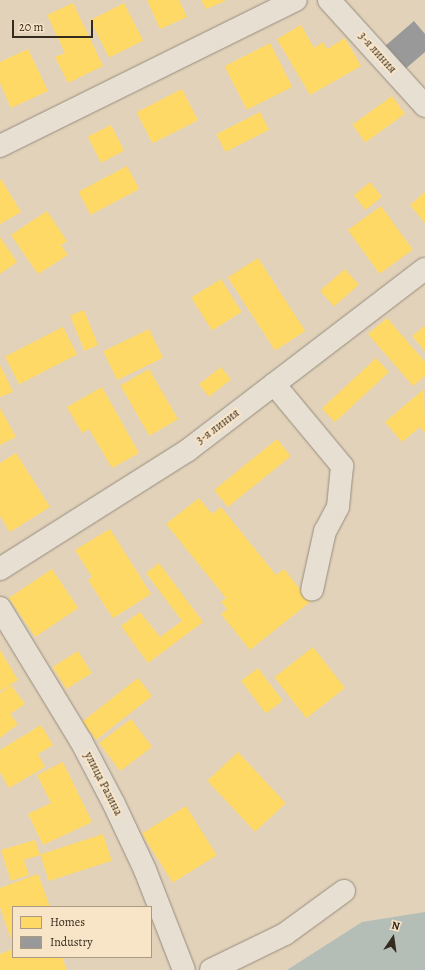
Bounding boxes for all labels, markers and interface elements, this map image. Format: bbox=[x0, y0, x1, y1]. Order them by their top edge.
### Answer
scale bar bbox=[14, 12, 95, 38]
text: 20 m bbox=[19, 19, 43, 35]
street label: 3-я линия bbox=[355, 29, 399, 77]
street label: 3-я линия bbox=[194, 406, 242, 448]
street label: улица Разина bbox=[81, 750, 125, 818]
legend bbox=[12, 906, 152, 958]
text: Homes bbox=[50, 914, 85, 930]
north arrow bbox=[373, 918, 413, 958]
text: N bbox=[390, 918, 401, 934]
text: Industry bbox=[50, 934, 93, 950]

